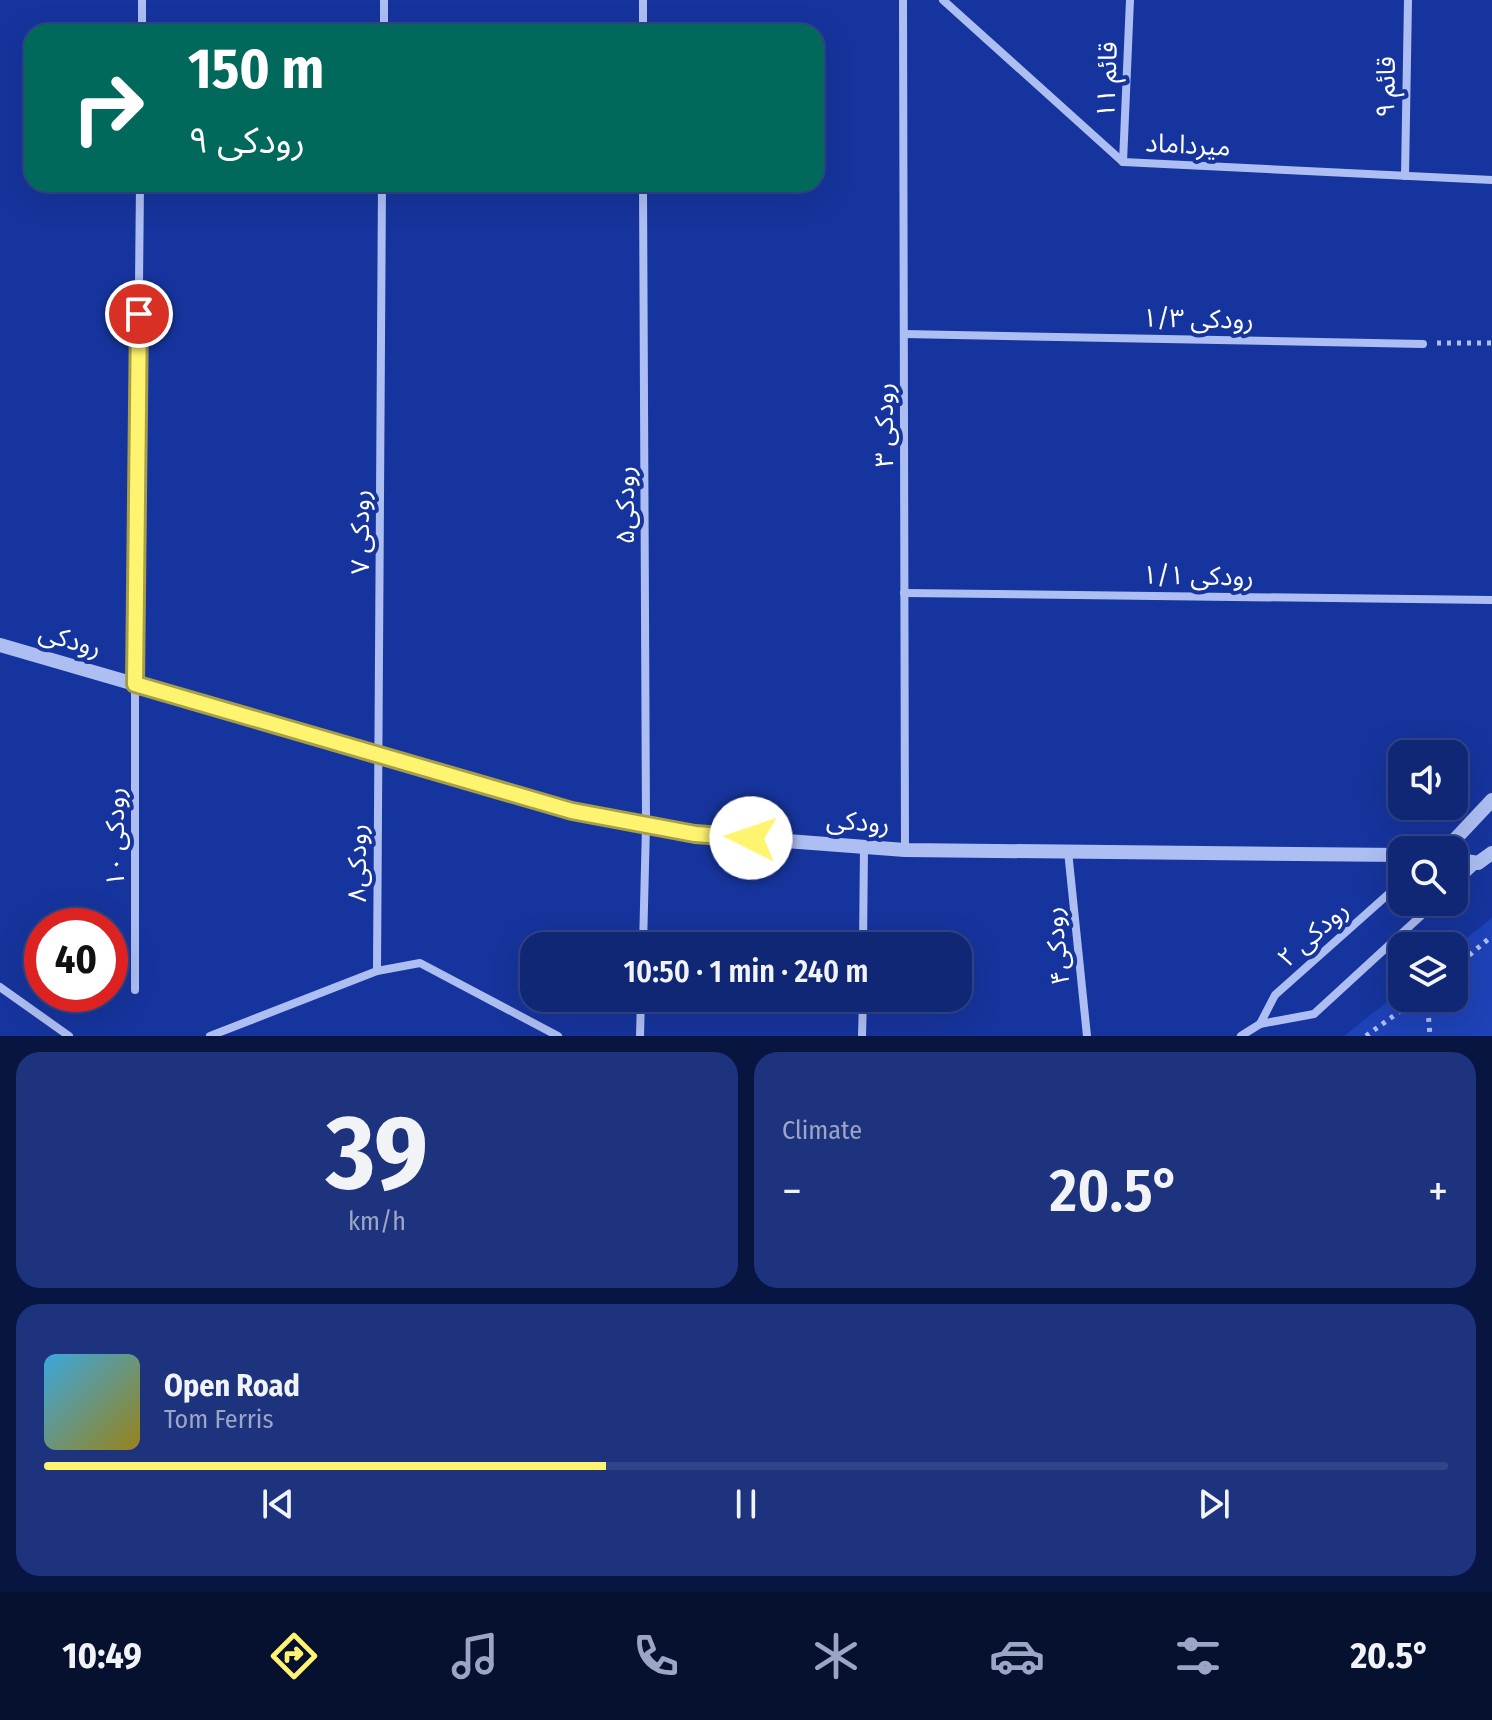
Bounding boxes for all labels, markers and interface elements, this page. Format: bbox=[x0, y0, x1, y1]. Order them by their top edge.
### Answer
text: 150 m bbox=[188, 36, 324, 103]
street label: قائم ۱۱ bbox=[1090, 41, 1128, 119]
icon: right bbox=[56, 56, 160, 160]
street label: قائم ۹ bbox=[1370, 56, 1406, 118]
text: رودکی ۹ bbox=[188, 119, 305, 163]
street label: میرداماد bbox=[1145, 127, 1231, 163]
pin bbox=[105, 280, 173, 348]
icon: arrive bbox=[117, 292, 161, 336]
street label: رودکی ۱/۳ bbox=[1142, 303, 1254, 335]
street label: رودکی ۳ bbox=[869, 383, 900, 467]
street label: رودکی۵ bbox=[610, 466, 641, 544]
street label: رودکی ۷ bbox=[345, 490, 376, 574]
street label: رودکی ۱/۱ bbox=[1142, 560, 1254, 592]
street label: رودکی bbox=[35, 616, 105, 664]
map controls bbox=[1388, 740, 1468, 1012]
button: sound bbox=[1388, 740, 1468, 820]
street label: رودکی ۱۰ bbox=[100, 787, 131, 887]
position arrow bbox=[709, 796, 793, 880]
street label: رودکی bbox=[825, 804, 891, 840]
street label: رودکی۸ bbox=[342, 824, 373, 902]
button: search bbox=[1388, 836, 1468, 916]
street label: رودکی ۲ bbox=[1271, 894, 1355, 974]
street label: رودکی۴ bbox=[1037, 905, 1077, 987]
speed limit sign: 40 bbox=[24, 908, 128, 1012]
button: layers bbox=[1388, 932, 1468, 1012]
text: 10:50 · 1 min · 240 m bbox=[623, 954, 869, 990]
text: 39 bbox=[326, 1091, 428, 1216]
text: Climate bbox=[782, 1115, 862, 1146]
text: 20.5° bbox=[1050, 1155, 1180, 1227]
text: − bbox=[782, 1165, 802, 1218]
text: + bbox=[1428, 1165, 1448, 1218]
text: km/h bbox=[348, 1206, 406, 1237]
text: Open Road bbox=[164, 1368, 300, 1404]
text: Tom Ferris bbox=[164, 1404, 274, 1435]
icon: previous bbox=[256, 1482, 300, 1526]
icon: pause bbox=[724, 1482, 768, 1526]
icon: next bbox=[1192, 1482, 1236, 1526]
icon: directions bbox=[266, 1628, 322, 1684]
icon: music bbox=[447, 1628, 503, 1684]
icon: phone bbox=[628, 1628, 684, 1684]
icon: climate bbox=[808, 1628, 864, 1684]
icon: car bbox=[989, 1628, 1045, 1684]
icon: filters bbox=[1170, 1628, 1226, 1684]
text: 10:49 bbox=[62, 1634, 142, 1678]
text: 20.5° bbox=[1350, 1634, 1430, 1678]

